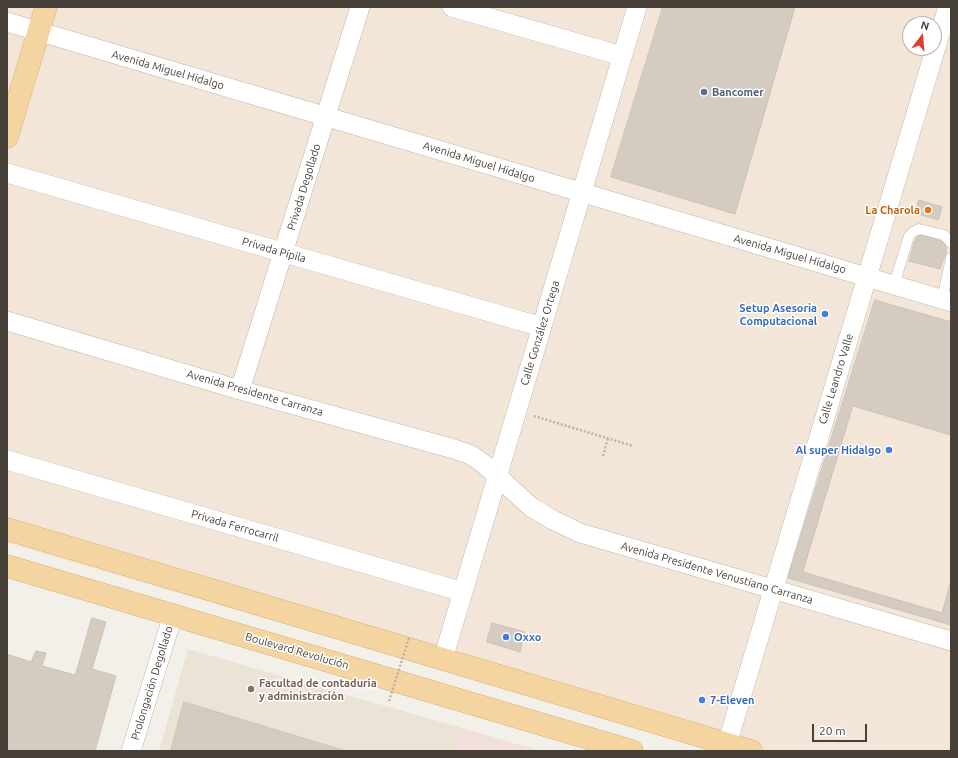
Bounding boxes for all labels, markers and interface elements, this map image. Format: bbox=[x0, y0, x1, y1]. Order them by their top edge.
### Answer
north arrow bbox=[902, 16, 942, 56]
text: N bbox=[919, 19, 931, 32]
street label: Avenida Miguel Hidalgo bbox=[110, 48, 226, 92]
place label: Bancomer bbox=[712, 85, 764, 99]
marker: Bancomer bbox=[699, 87, 709, 97]
street label: Avenida Miguel Hidalgo bbox=[421, 139, 537, 185]
street label: Privada Degollado bbox=[285, 142, 323, 232]
place label: La Charola bbox=[865, 203, 920, 217]
marker: La Charola bbox=[923, 205, 933, 215]
street label: Avenida Miguel Hidalgo bbox=[732, 232, 848, 276]
street label: Privada Pípila bbox=[240, 235, 308, 265]
street label: Calle González Ortega bbox=[518, 279, 562, 387]
place label: Setup Asesoria Computacional bbox=[739, 301, 817, 327]
marker: Setup Asesoria Computacional bbox=[820, 309, 830, 319]
street label: Calle Leandro Valle bbox=[816, 332, 856, 426]
street label: Avenida Presidente Carranza bbox=[185, 367, 325, 419]
place label: Al super Hidalgo bbox=[796, 443, 881, 457]
marker: Al super Hidalgo bbox=[884, 445, 894, 455]
street label: Privada Ferrocarril bbox=[190, 507, 280, 545]
street label: Avenida Presidente Venustiano Carranza bbox=[619, 539, 815, 607]
street label: Prolongación Degollado bbox=[128, 624, 176, 742]
street label: Boulevard Revolución bbox=[244, 630, 350, 672]
place label: Oxxo bbox=[514, 630, 541, 644]
marker: Oxxo bbox=[501, 632, 511, 642]
place label: Facultad de contaduría y administración bbox=[259, 676, 377, 702]
marker: Facultad de contaduría y administración bbox=[246, 684, 256, 694]
place label: 7-Eleven bbox=[710, 693, 755, 707]
marker: 7-Eleven bbox=[697, 695, 707, 705]
scale bar bbox=[814, 716, 869, 742]
text: 20 m bbox=[819, 724, 846, 737]

